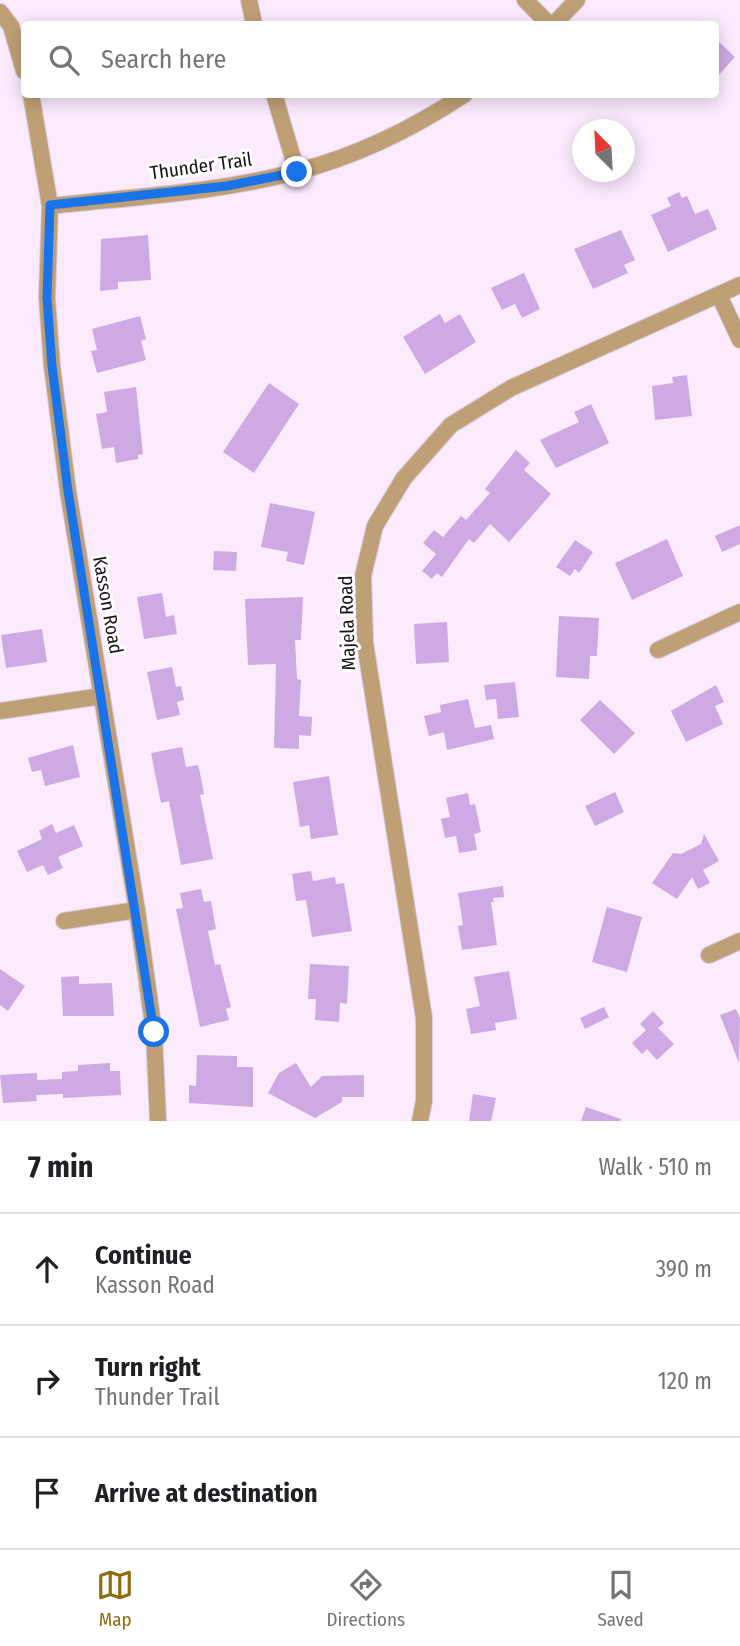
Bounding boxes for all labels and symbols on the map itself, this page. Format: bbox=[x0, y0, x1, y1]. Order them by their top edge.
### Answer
north arrow bbox=[572, 119, 635, 182]
street label: Thunder Trail bbox=[148, 147, 254, 185]
route end bbox=[281, 156, 312, 187]
street label: Kasson Road bbox=[88, 554, 128, 656]
street label: Majela Road bbox=[334, 575, 360, 671]
route start bbox=[138, 1016, 169, 1047]

